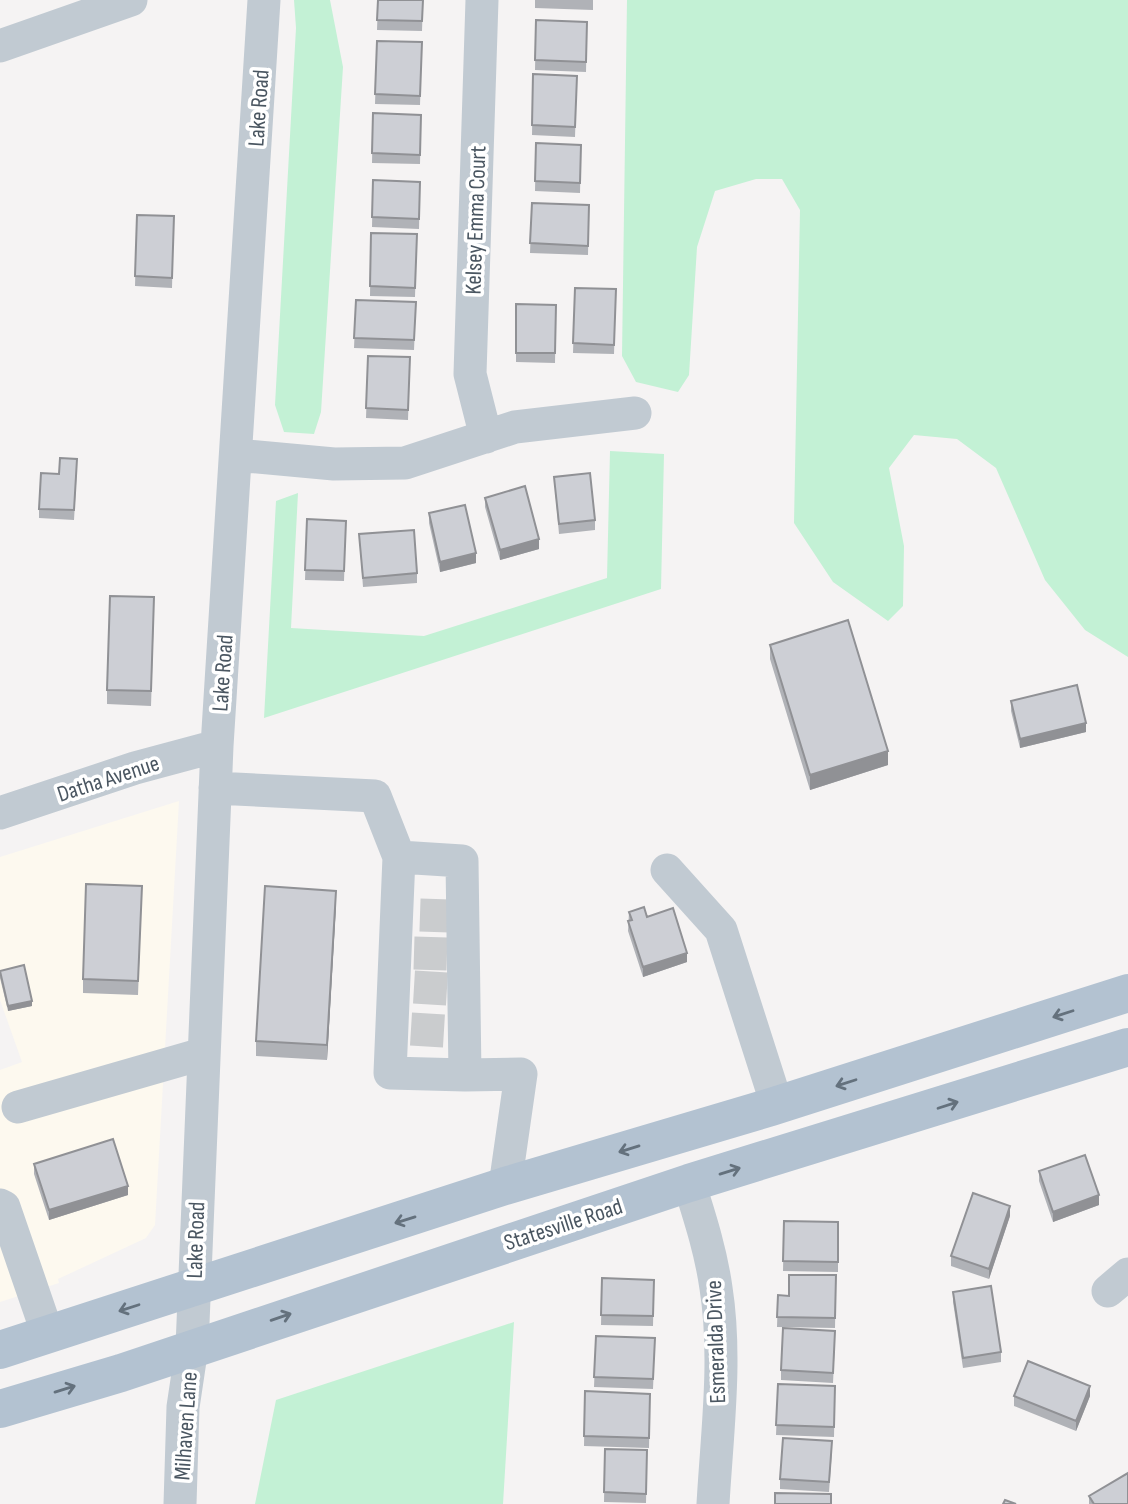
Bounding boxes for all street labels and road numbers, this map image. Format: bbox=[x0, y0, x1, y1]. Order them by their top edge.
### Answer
street label: Lake Road bbox=[242, 69, 276, 147]
street label: Kelsey Emma Court bbox=[459, 145, 493, 295]
street label: Lake Road bbox=[206, 634, 240, 712]
street label: Datha Avenue bbox=[54, 749, 163, 809]
street label: Statesville Road bbox=[501, 1193, 626, 1257]
street label: Lake Road bbox=[181, 1201, 211, 1279]
street label: Esmeralda Drive bbox=[700, 1280, 732, 1404]
street label: Milhaven Lane bbox=[168, 1371, 204, 1481]

